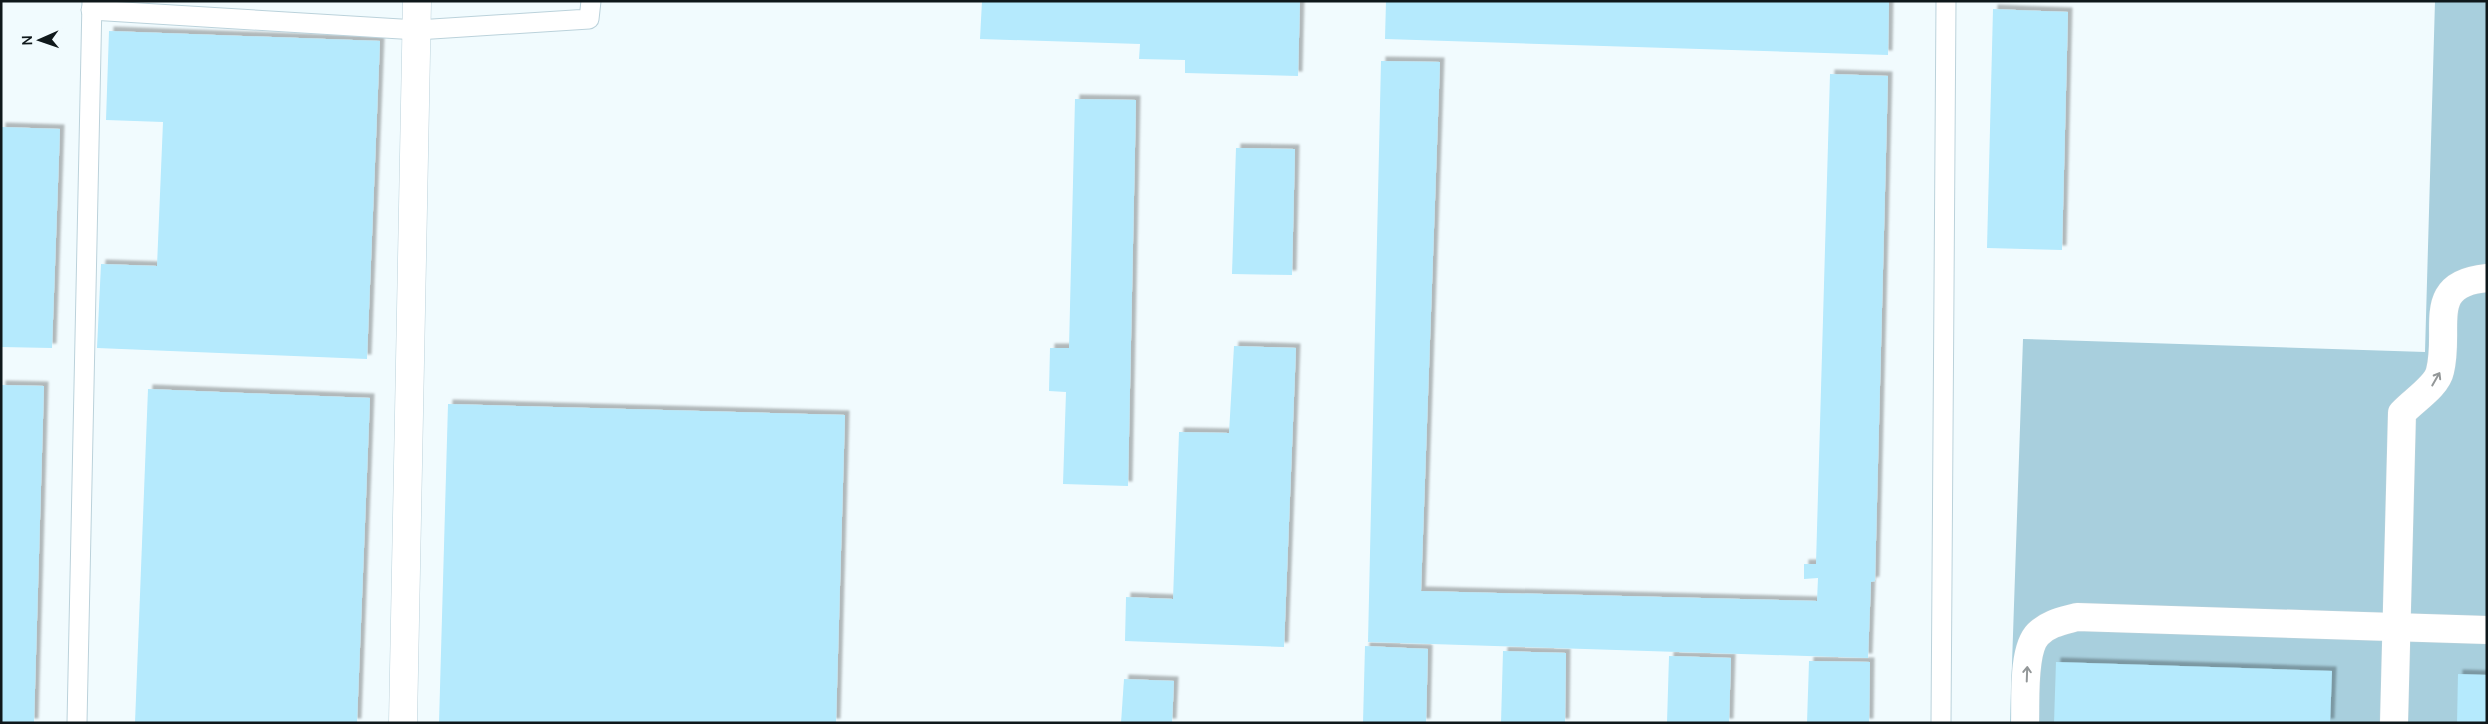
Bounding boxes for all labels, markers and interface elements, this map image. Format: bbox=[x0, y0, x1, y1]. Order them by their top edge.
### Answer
north arrow bbox=[15, 15, 65, 65]
text: N bbox=[17, 35, 36, 46]
one-way arrow bbox=[2431, 372, 2441, 387]
one-way arrow bbox=[2022, 666, 2032, 682]

